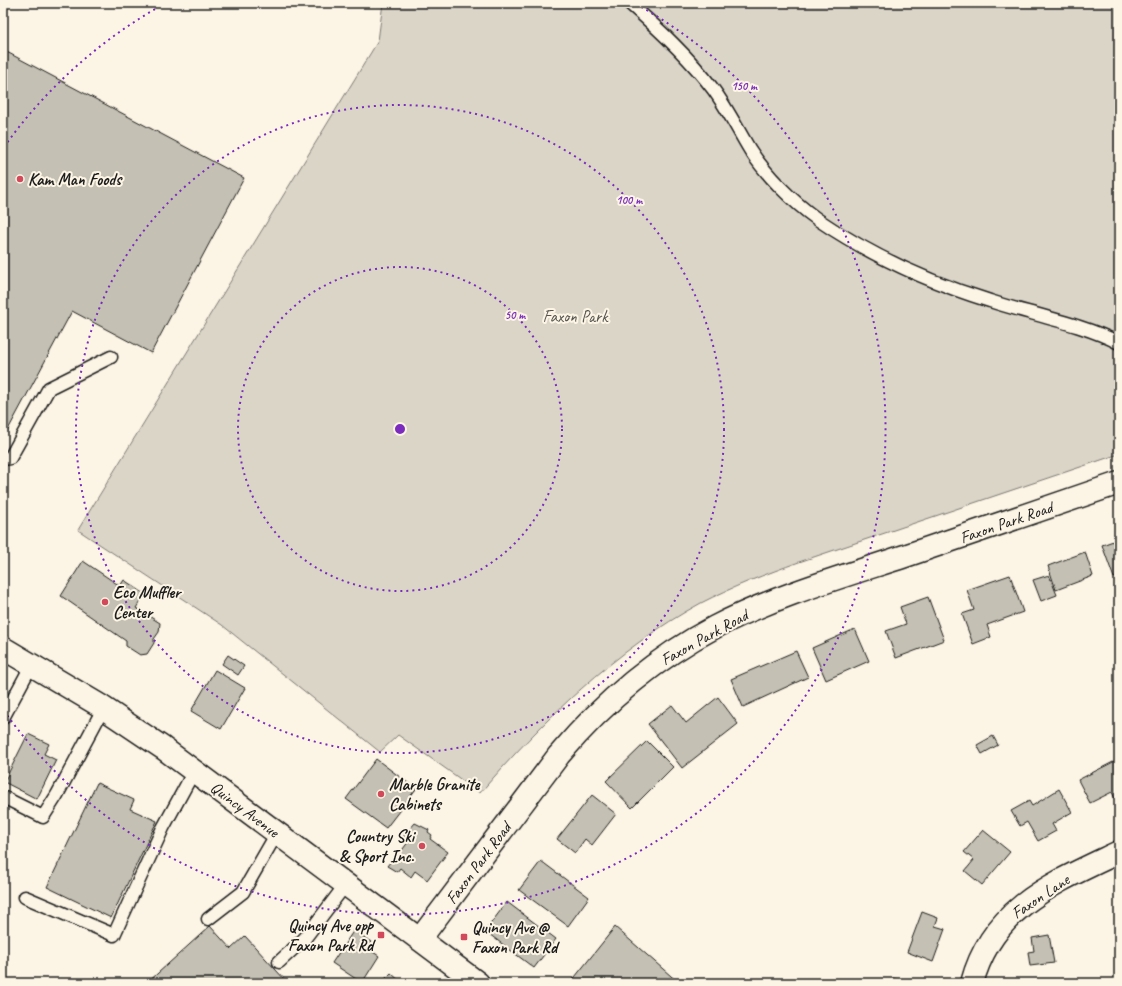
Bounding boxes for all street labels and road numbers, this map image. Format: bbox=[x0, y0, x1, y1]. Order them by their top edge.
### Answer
street label: Faxon Park Road bbox=[957, 496, 1058, 548]
street label: Faxon Park Road bbox=[657, 603, 754, 670]
street label: Quincy Avenue bbox=[206, 777, 284, 843]
street label: Faxon Park Road bbox=[441, 816, 518, 908]
street label: Faxon Lane bbox=[1007, 869, 1075, 923]

